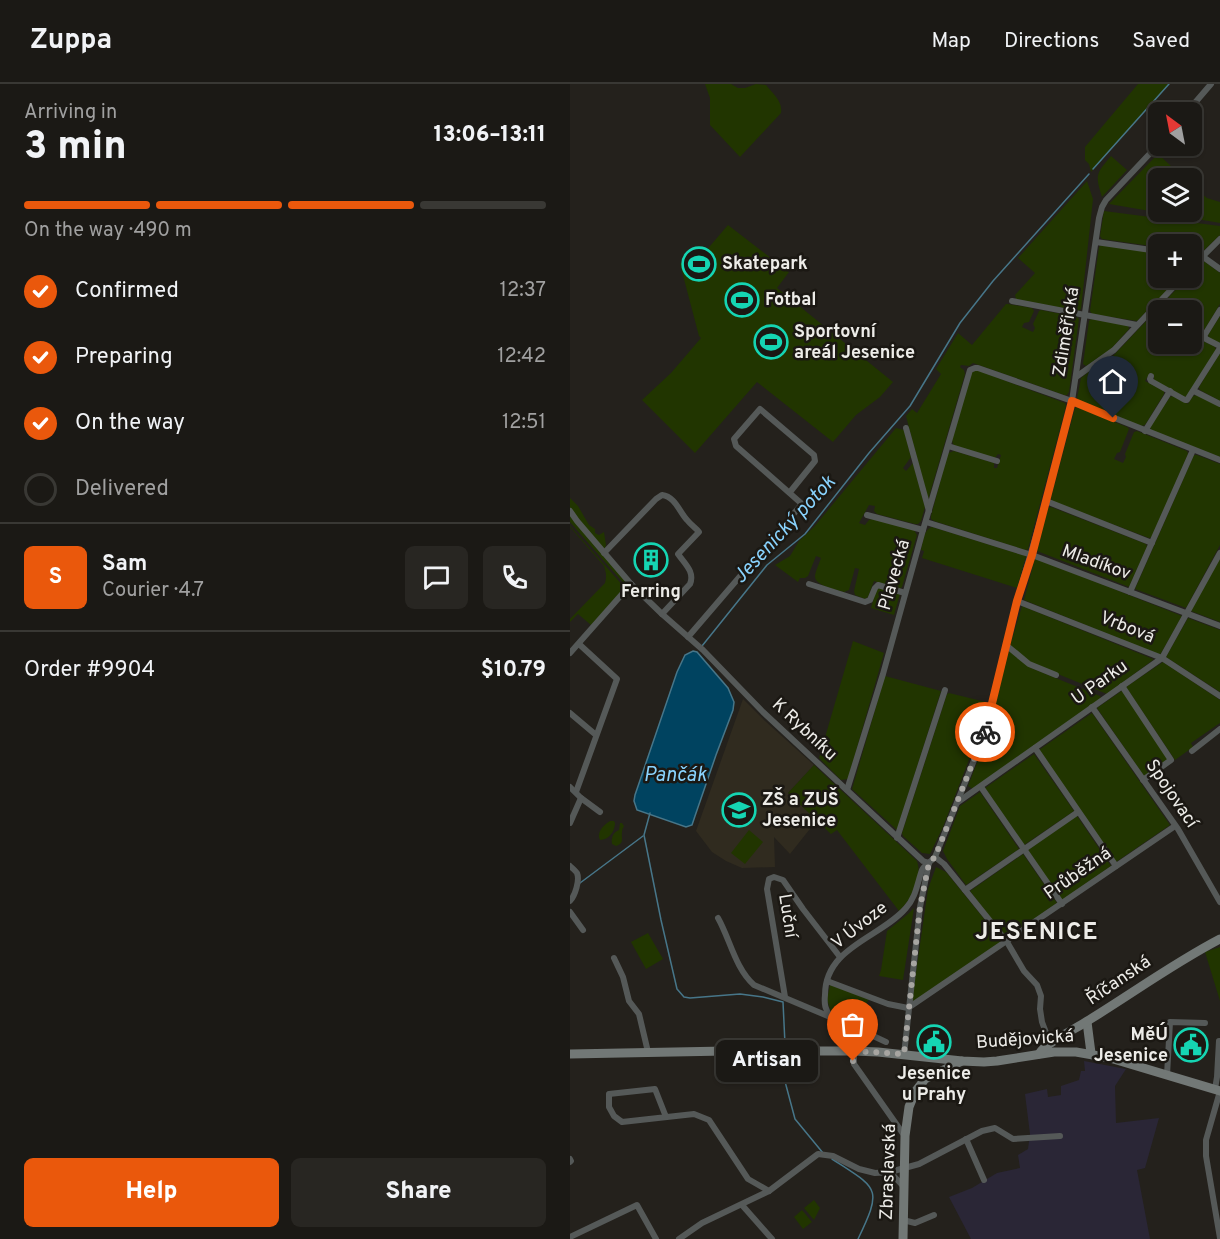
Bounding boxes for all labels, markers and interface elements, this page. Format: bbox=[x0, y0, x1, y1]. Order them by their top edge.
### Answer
text: Zuppa bbox=[30, 23, 112, 59]
text: Map bbox=[931, 28, 971, 55]
text: Directions bbox=[1004, 28, 1099, 55]
text: Saved bbox=[1132, 28, 1190, 55]
text: Arriving in bbox=[24, 100, 117, 126]
north arrow bbox=[1148, 102, 1202, 156]
map controls bbox=[1148, 102, 1202, 354]
text: 13:06–13:11 bbox=[434, 122, 546, 149]
text: 3 min bbox=[24, 124, 127, 173]
button: layers bbox=[1148, 168, 1202, 222]
text: On the way · 490 m bbox=[24, 218, 192, 244]
button: + bbox=[1148, 234, 1202, 288]
sports icon: Skatepark bbox=[681, 246, 717, 282]
place label: Skatepark bbox=[722, 253, 808, 276]
icon: check bbox=[24, 275, 57, 308]
text: Confirmed bbox=[75, 278, 179, 305]
text: 12:37 bbox=[500, 278, 546, 304]
sports icon: Fotbal bbox=[724, 282, 760, 318]
street label: Zdiměřická bbox=[1049, 285, 1085, 379]
place label: Fotbal bbox=[765, 289, 816, 312]
button: − bbox=[1148, 300, 1202, 354]
place label: Sportovní areál Jesenice bbox=[794, 321, 915, 365]
sports icon: Sportovní areál Jesenice bbox=[753, 324, 789, 360]
icon: check bbox=[24, 341, 57, 374]
text: Preparing bbox=[75, 344, 173, 371]
text: 12:42 bbox=[497, 344, 546, 370]
pin bbox=[1087, 356, 1138, 418]
icon: home bbox=[1096, 365, 1129, 398]
icon: check bbox=[24, 407, 57, 440]
text: On the way bbox=[75, 410, 185, 437]
text: 12:51 bbox=[502, 410, 546, 436]
water label: Jesenický potok bbox=[728, 470, 842, 590]
text: Delivered bbox=[75, 476, 169, 503]
street label: Plavecká bbox=[874, 537, 916, 613]
street label: Mladíkov bbox=[1058, 540, 1134, 586]
building icon: Ferring bbox=[633, 542, 669, 578]
button: chat bbox=[405, 546, 468, 609]
button: phone bbox=[483, 546, 546, 609]
text: Sam bbox=[102, 551, 147, 578]
text: S bbox=[49, 564, 62, 591]
text: Courier · 4.7 bbox=[102, 578, 204, 604]
place label: Ferring bbox=[621, 581, 681, 604]
street label: Vrbová bbox=[1096, 607, 1158, 649]
street label: U Parku bbox=[1067, 655, 1133, 711]
text: Order #9904 bbox=[24, 657, 155, 684]
text: $10.79 bbox=[481, 657, 546, 684]
street label: K Rybníku bbox=[766, 694, 842, 766]
courier bbox=[955, 702, 1015, 762]
icon: bike bbox=[969, 716, 1002, 749]
street label: Spojovací bbox=[1140, 755, 1203, 834]
water label: Pančák bbox=[644, 763, 707, 789]
place label: ZŠ a ZUŠ Jesenice bbox=[762, 787, 839, 833]
school or university icon: ZŠ a ZUŠ Jesenice bbox=[721, 792, 757, 828]
street label: Průběžná bbox=[1040, 842, 1116, 906]
street label: Luční bbox=[772, 892, 802, 941]
street label: V Úvoze bbox=[826, 895, 893, 955]
district label: JESENICE bbox=[975, 918, 1099, 948]
street label: Říčanská bbox=[1081, 949, 1156, 1011]
pin bbox=[827, 999, 878, 1061]
icon: bag bbox=[836, 1008, 869, 1041]
place label: MěÚ Jesenice bbox=[1094, 1022, 1168, 1068]
public building icon: Jesenice u Prahy bbox=[916, 1024, 952, 1060]
street label: Budějovická bbox=[975, 1025, 1075, 1055]
public building icon: MěÚ Jesenice bbox=[1173, 1027, 1209, 1063]
callout: Artisan bbox=[715, 1040, 817, 1082]
text: Artisan bbox=[732, 1048, 802, 1074]
place label: Jesenice u Prahy bbox=[897, 1063, 971, 1107]
street label: Zbraslavská bbox=[876, 1123, 902, 1221]
button: Help bbox=[24, 1158, 279, 1227]
button: Share bbox=[291, 1158, 546, 1227]

